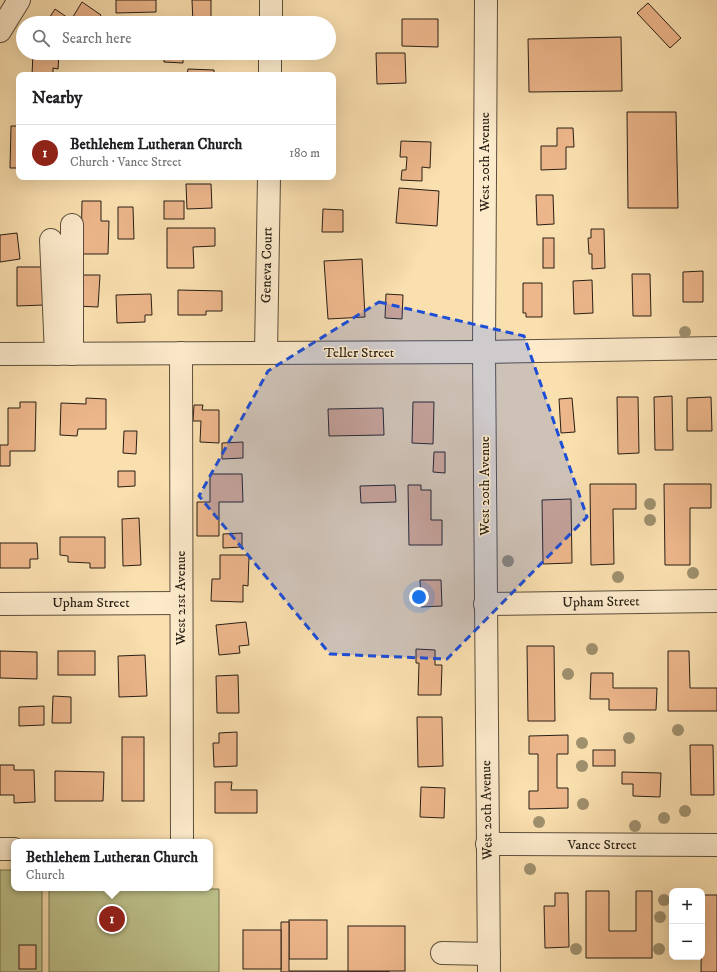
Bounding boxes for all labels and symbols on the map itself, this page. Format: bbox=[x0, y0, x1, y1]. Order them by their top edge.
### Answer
street label: West 20th Avenue bbox=[476, 112, 494, 213]
street label: Geneva Court bbox=[257, 226, 277, 303]
street label: Teller Street bbox=[324, 344, 395, 362]
street label: West 20th Avenue bbox=[476, 436, 494, 537]
street label: West 21st Avenue bbox=[172, 550, 190, 646]
your location bbox=[409, 587, 429, 607]
street label: Upham Street bbox=[562, 592, 640, 612]
street label: Upham Street bbox=[52, 594, 130, 612]
street label: West 20th Avenue bbox=[477, 760, 497, 861]
street label: Vance Street bbox=[566, 836, 637, 854]
pin: 1 bbox=[99, 904, 125, 934]

